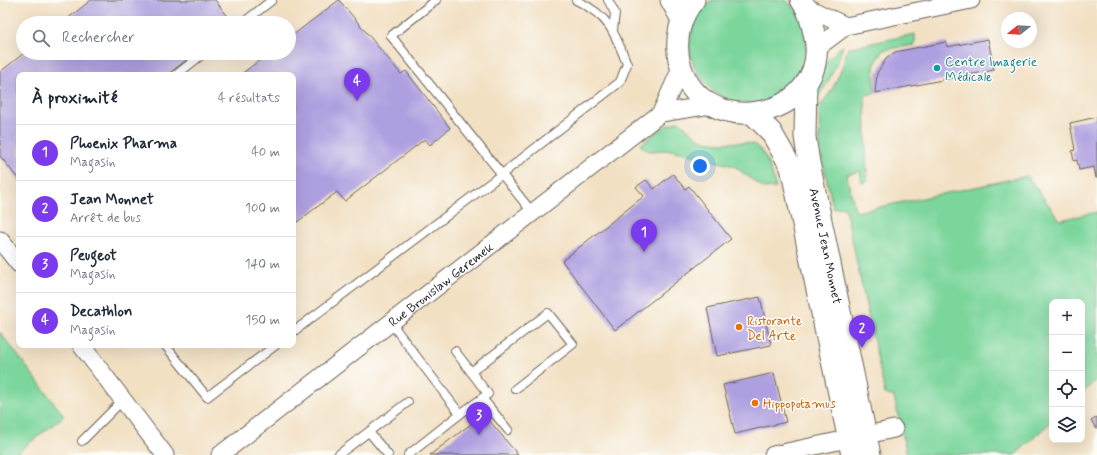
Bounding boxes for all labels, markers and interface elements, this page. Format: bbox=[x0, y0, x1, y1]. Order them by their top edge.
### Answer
north arrow bbox=[1001, 12, 1037, 48]
search box bbox=[16, 16, 296, 60]
icon: search bbox=[30, 27, 52, 49]
text: Rechercher bbox=[62, 28, 135, 48]
place label: Centre Imagerie Médicale bbox=[945, 54, 1037, 86]
marker: Centre Imagerie Médicale bbox=[932, 63, 942, 73]
pin: 4 bbox=[344, 68, 370, 101]
text: À proximité bbox=[32, 87, 117, 109]
text: 4 résultats bbox=[218, 90, 280, 107]
text: Phoenix Pharma bbox=[70, 134, 177, 154]
text: 1 bbox=[42, 144, 48, 161]
text: 40 m bbox=[251, 144, 280, 161]
text: Magasin bbox=[70, 154, 115, 171]
your location bbox=[690, 156, 710, 176]
street label: Avenue Jean Monnet bbox=[804, 187, 845, 306]
text: Jean Monnet bbox=[70, 190, 154, 210]
text: 2 bbox=[42, 200, 48, 217]
text: 100 m bbox=[245, 200, 280, 217]
text: Arrêt de bus bbox=[70, 210, 141, 227]
pin: 1 bbox=[631, 219, 657, 252]
street label: Rue Bronislaw Geremek bbox=[385, 239, 498, 331]
text: Peugeot bbox=[70, 246, 117, 266]
text: 3 bbox=[42, 256, 48, 273]
text: 140 m bbox=[245, 256, 280, 273]
text: Magasin bbox=[70, 266, 115, 283]
map controls bbox=[1049, 299, 1085, 443]
button: + bbox=[1049, 299, 1085, 335]
text: Decathlon bbox=[70, 302, 132, 322]
text: 4 bbox=[41, 312, 49, 329]
text: 150 m bbox=[246, 312, 280, 329]
place label: Ristorante Del Arte bbox=[747, 313, 802, 345]
pin: 2 bbox=[849, 315, 875, 348]
text: Magasin bbox=[70, 322, 115, 339]
marker: Ristorante Del Arte bbox=[734, 322, 744, 332]
button: − bbox=[1049, 335, 1085, 371]
button: locate bbox=[1049, 371, 1085, 407]
place label: Hippopotamus bbox=[763, 396, 836, 413]
marker: Hippopotamus bbox=[750, 398, 760, 408]
pin: 3 bbox=[466, 402, 492, 435]
button: layers bbox=[1049, 407, 1085, 443]

